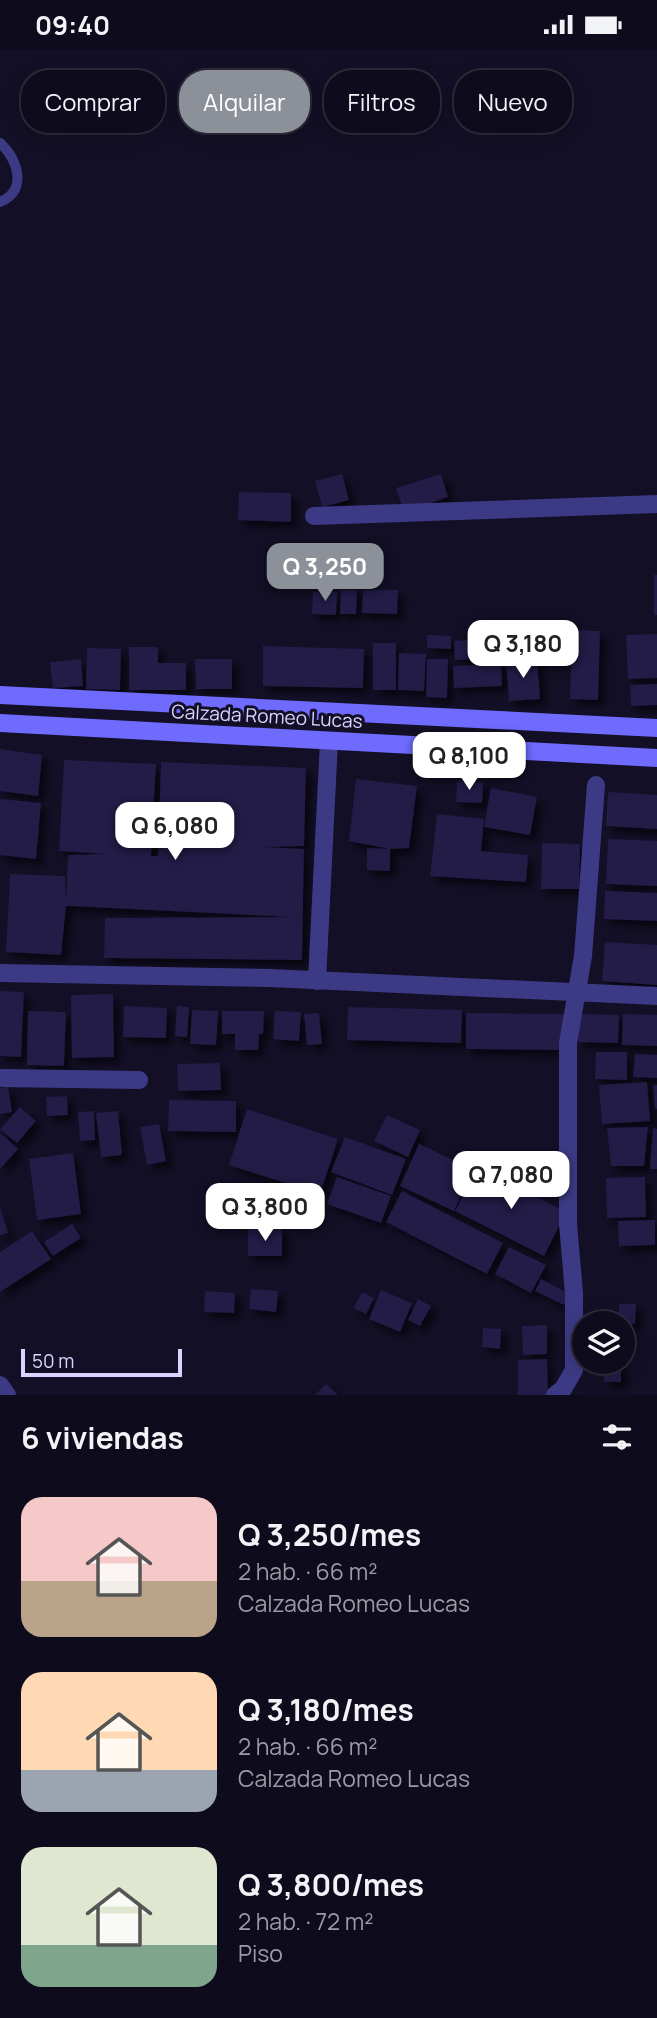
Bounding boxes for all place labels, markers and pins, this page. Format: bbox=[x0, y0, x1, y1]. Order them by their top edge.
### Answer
pin: Q 3,250 bbox=[260, 543, 390, 603]
pin: Q 3,180 bbox=[458, 621, 588, 680]
pin: Q 8,100 bbox=[404, 733, 534, 792]
pin: Q 6,080 bbox=[110, 803, 240, 862]
pin: Q 7,080 bbox=[446, 1151, 576, 1211]
pin: Q 3,800 bbox=[200, 1183, 330, 1243]

